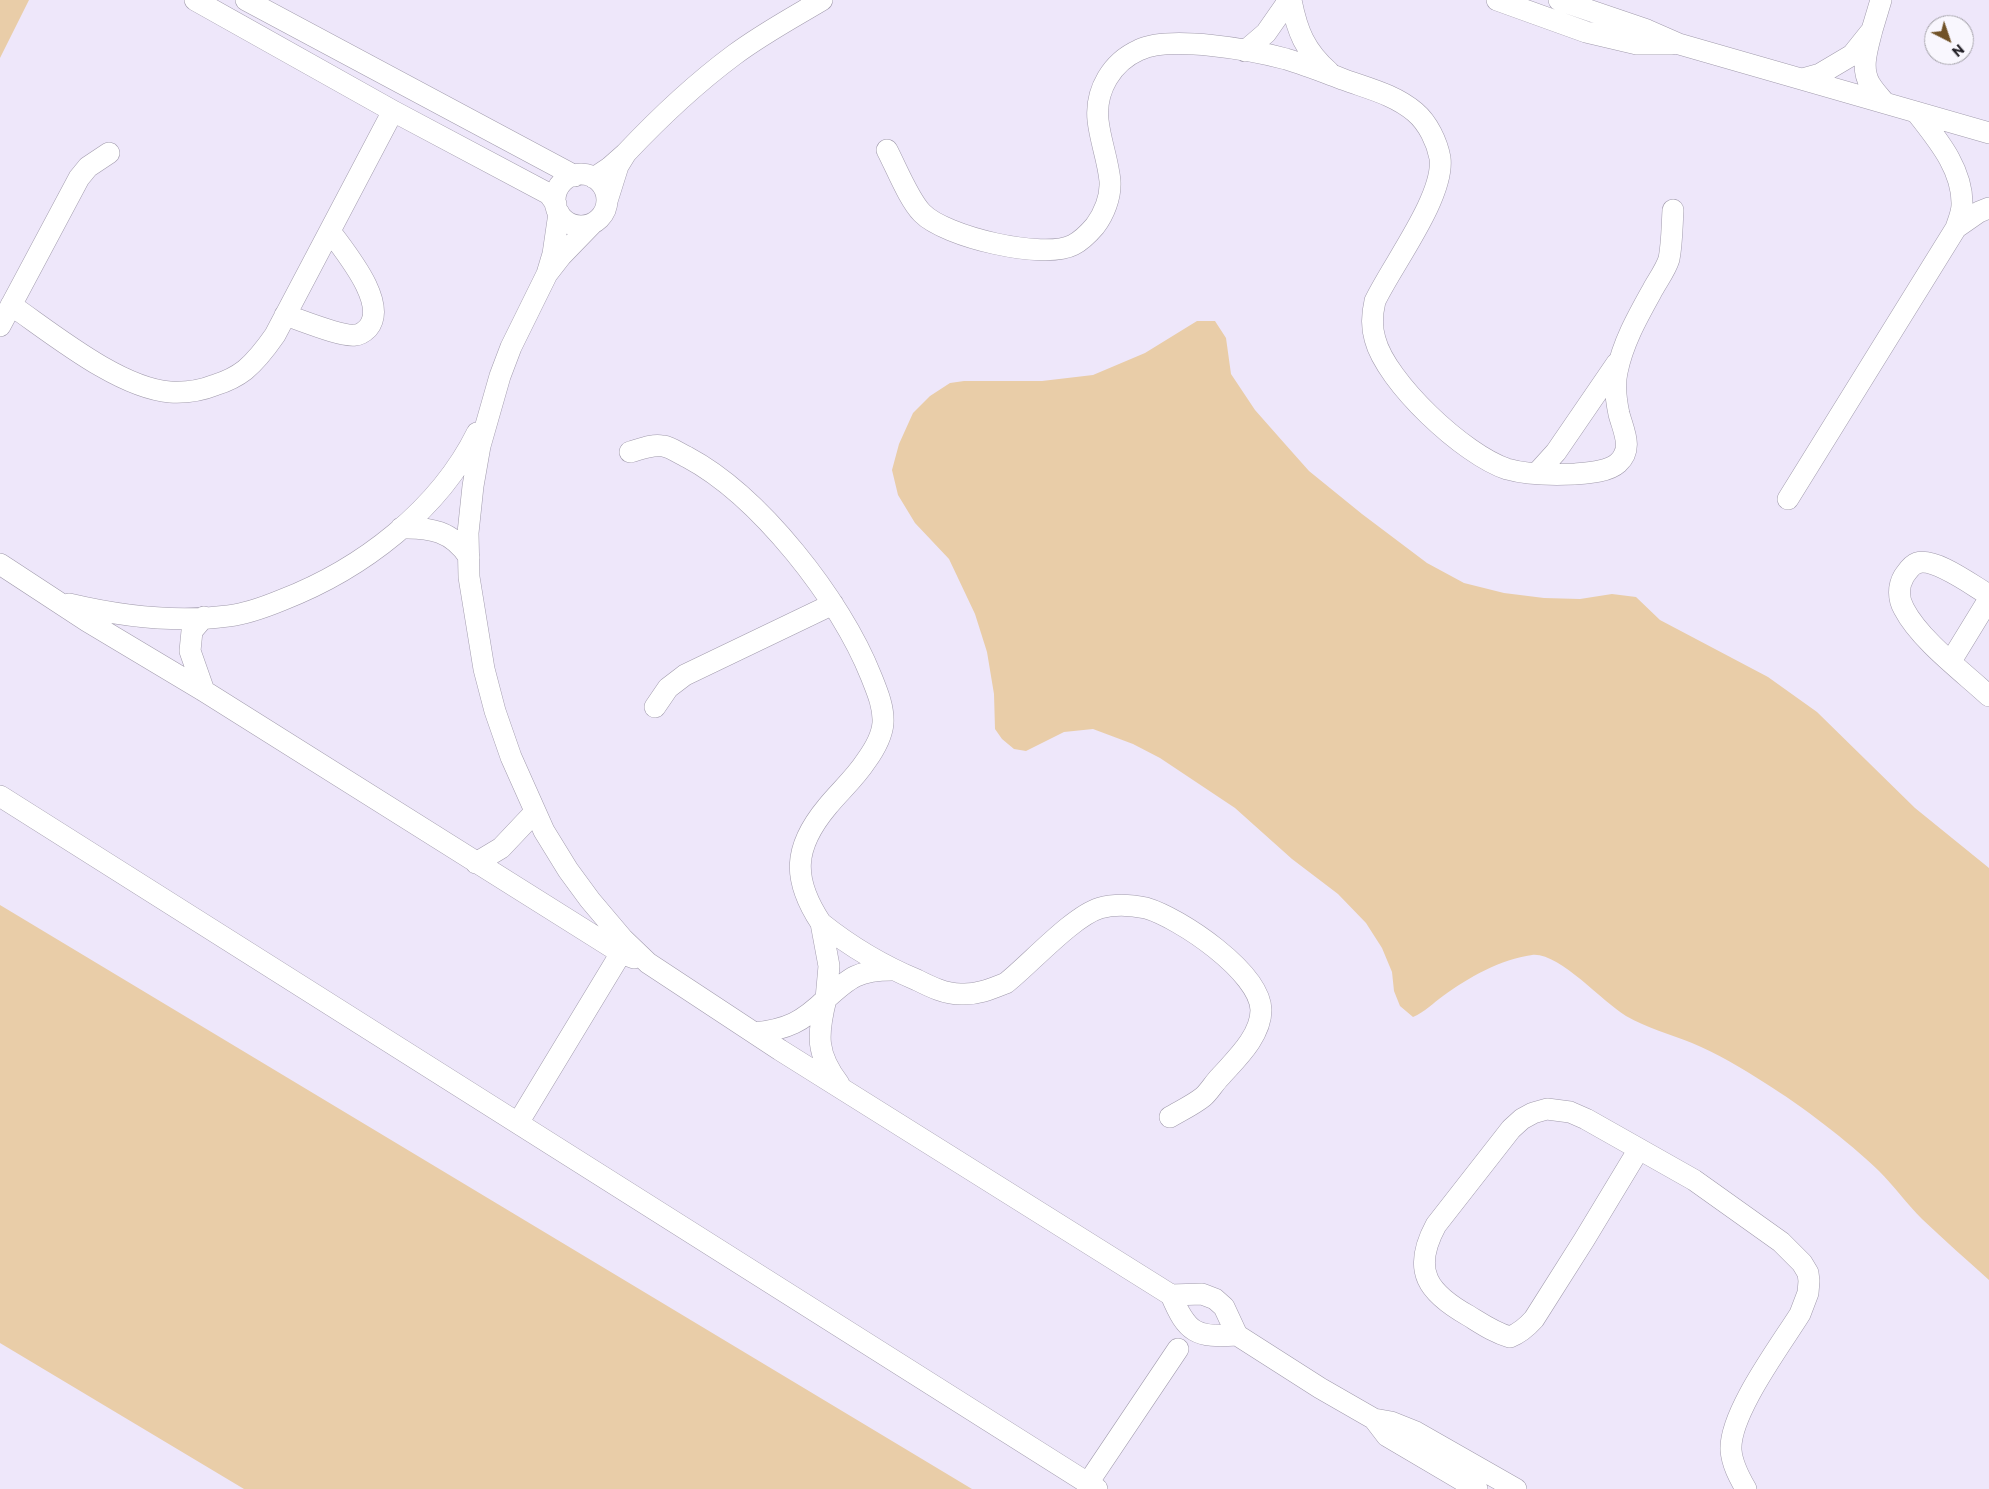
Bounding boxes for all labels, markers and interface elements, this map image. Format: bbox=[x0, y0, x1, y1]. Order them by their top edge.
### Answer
north arrow bbox=[1924, 15, 1974, 65]
text: N bbox=[1949, 41, 1968, 61]

